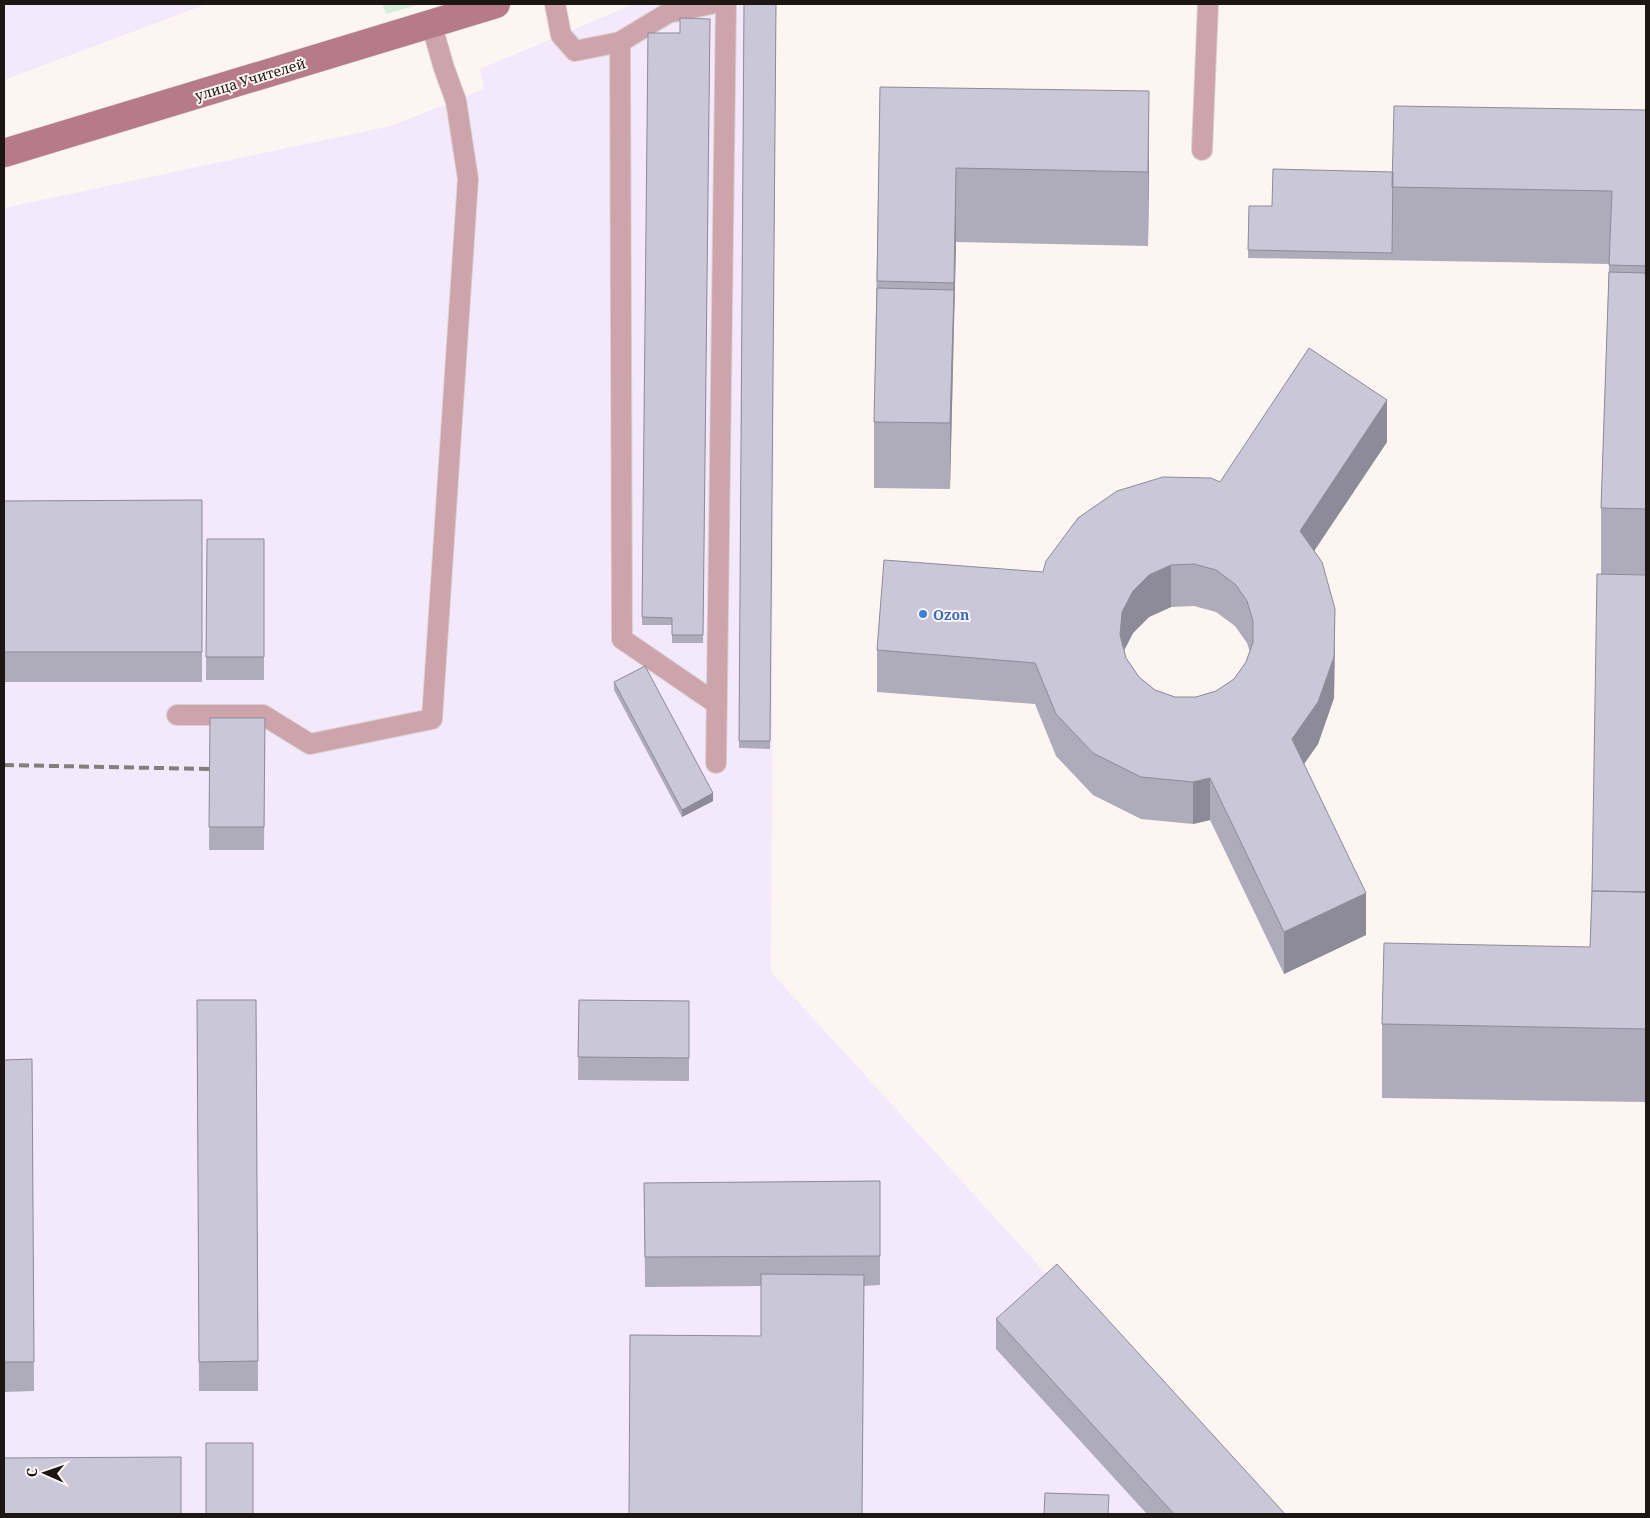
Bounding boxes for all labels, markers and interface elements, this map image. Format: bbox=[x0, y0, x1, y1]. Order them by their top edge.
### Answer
street label: улица Учителей bbox=[192, 53, 308, 105]
place label: Ozon bbox=[933, 605, 969, 624]
marker: Ozon bbox=[917, 608, 929, 620]
north arrow bbox=[20, 1448, 70, 1498]
text: С bbox=[22, 1468, 41, 1477]

